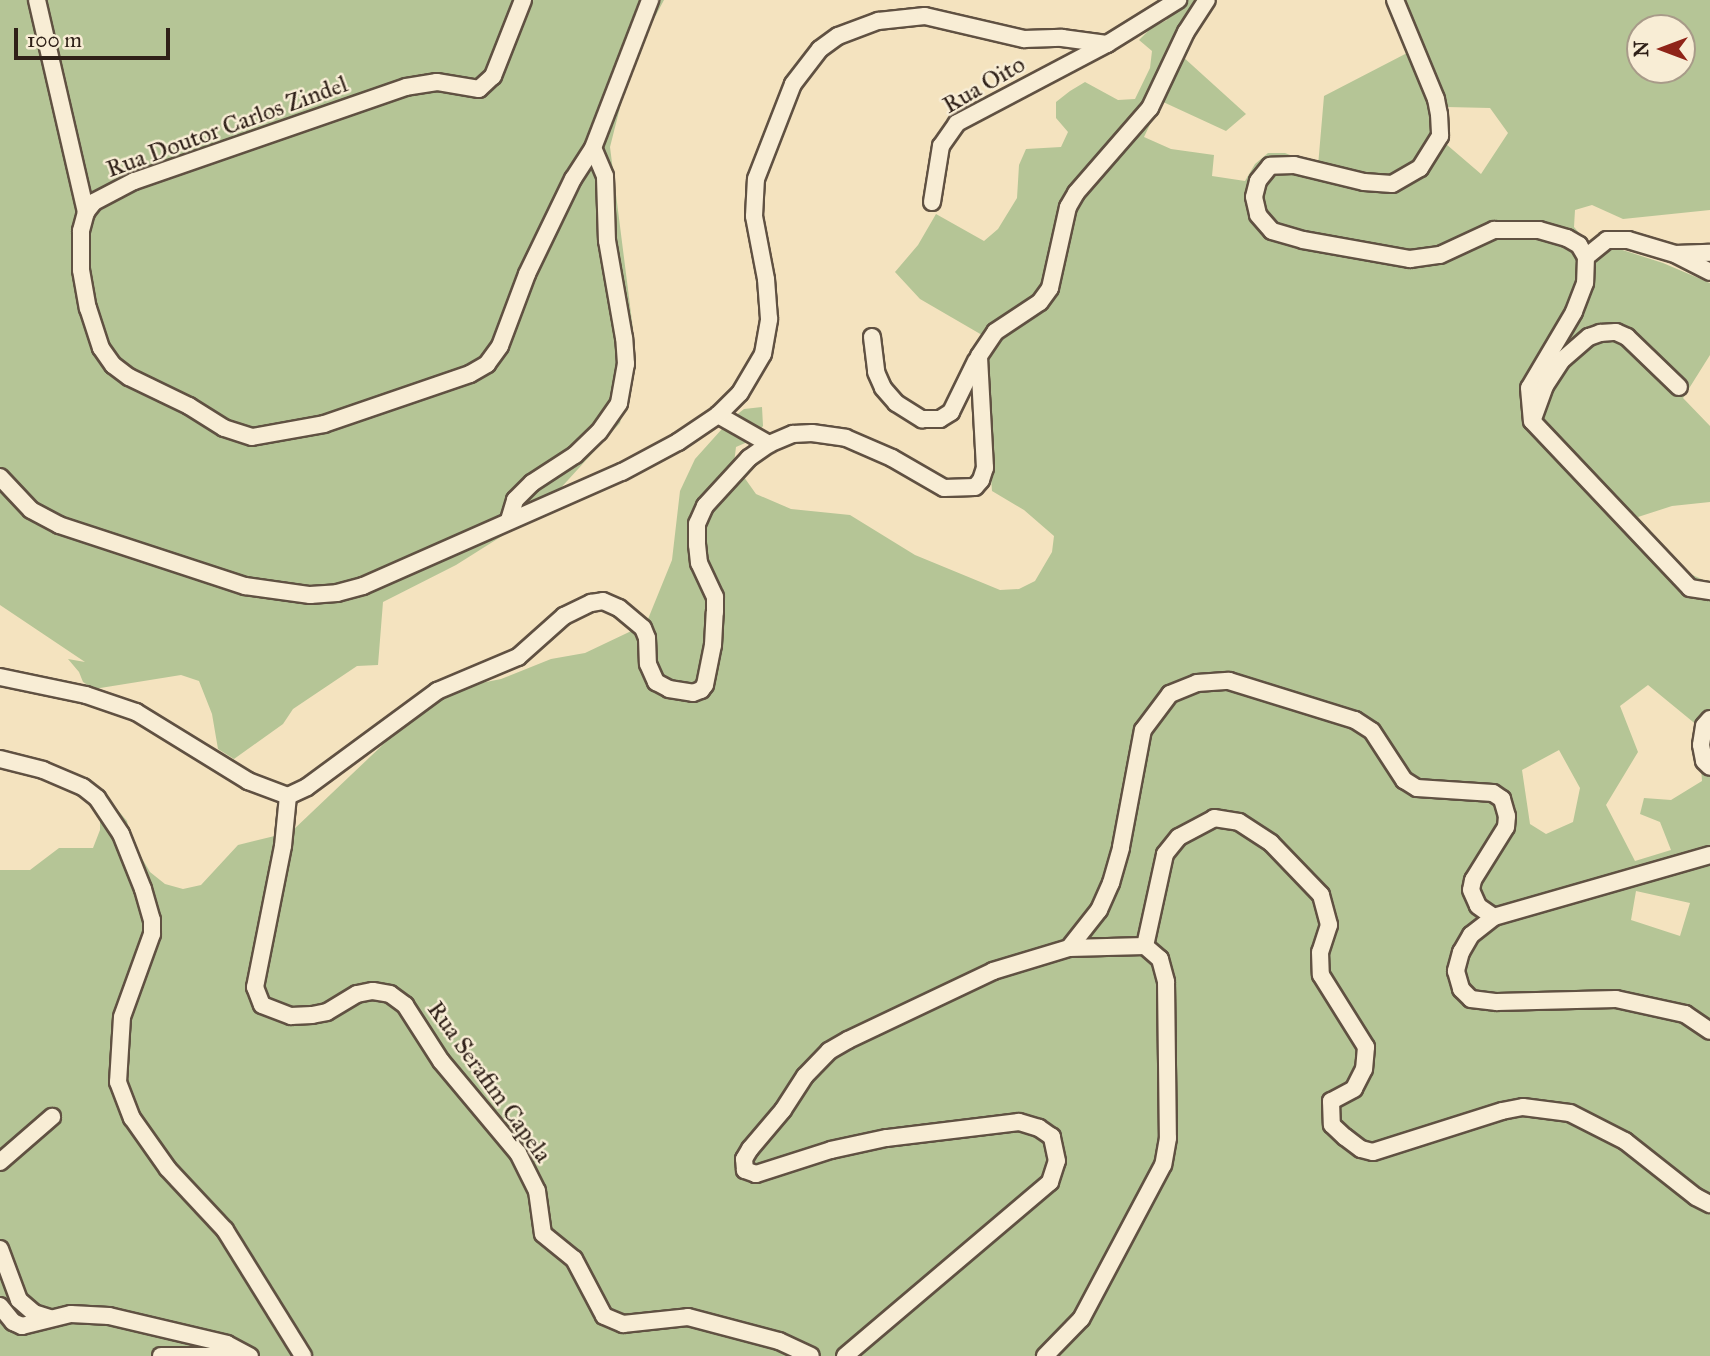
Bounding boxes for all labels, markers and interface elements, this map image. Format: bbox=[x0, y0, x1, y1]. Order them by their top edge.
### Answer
scale bar bbox=[18, 14, 173, 58]
north arrow bbox=[1626, 14, 1696, 84]
text: 100 m bbox=[27, 27, 82, 53]
text: N bbox=[1630, 41, 1653, 57]
street label: Rua Oito bbox=[938, 50, 1030, 120]
street label: Rua Doutor Carlos Zindel bbox=[102, 70, 352, 184]
street label: Rua Serafim Capela bbox=[421, 996, 557, 1168]

